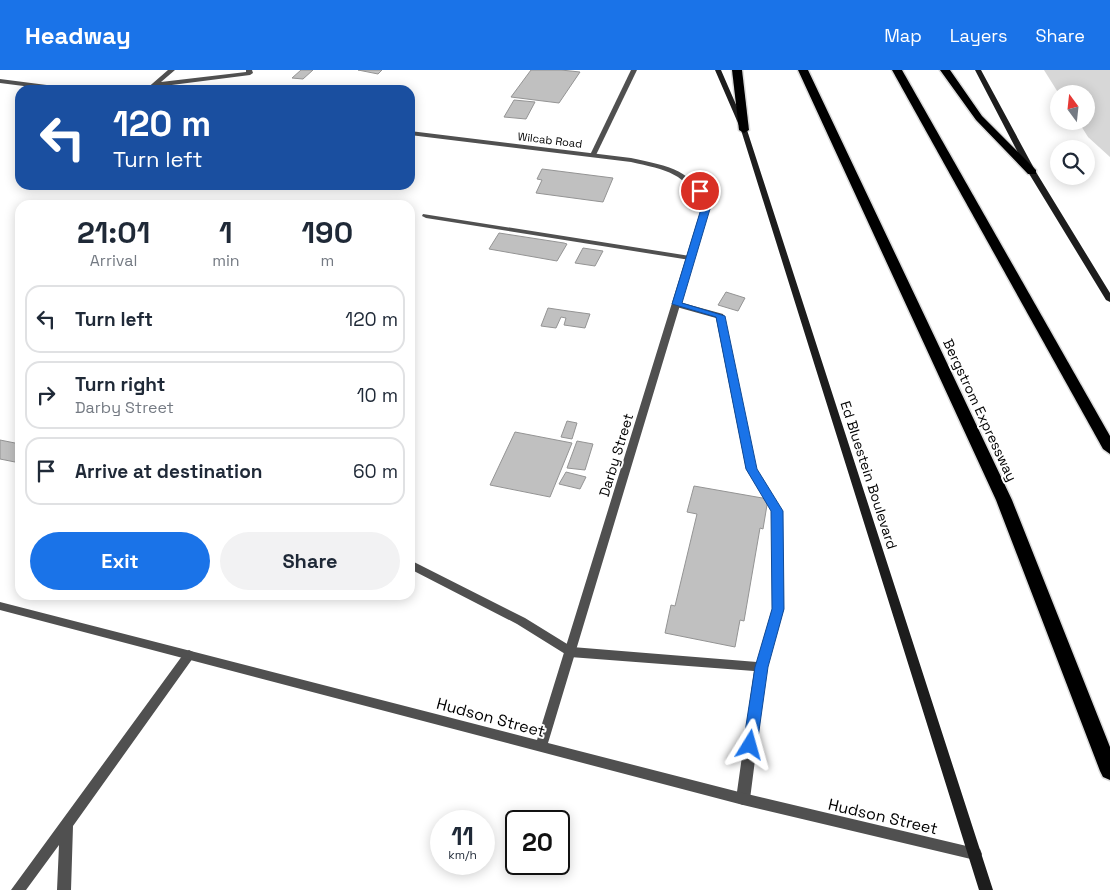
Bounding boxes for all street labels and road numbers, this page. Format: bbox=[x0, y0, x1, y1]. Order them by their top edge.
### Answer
street label: Wilcab Road bbox=[517, 129, 583, 151]
street label: Bergstrom Expressway bbox=[939, 336, 1021, 484]
street label: Ed Bluestein Boulevard bbox=[837, 399, 901, 551]
street label: Darby Street bbox=[595, 411, 637, 499]
street label: Hudson Street bbox=[434, 693, 548, 742]
street label: Hudson Street bbox=[826, 794, 940, 839]

